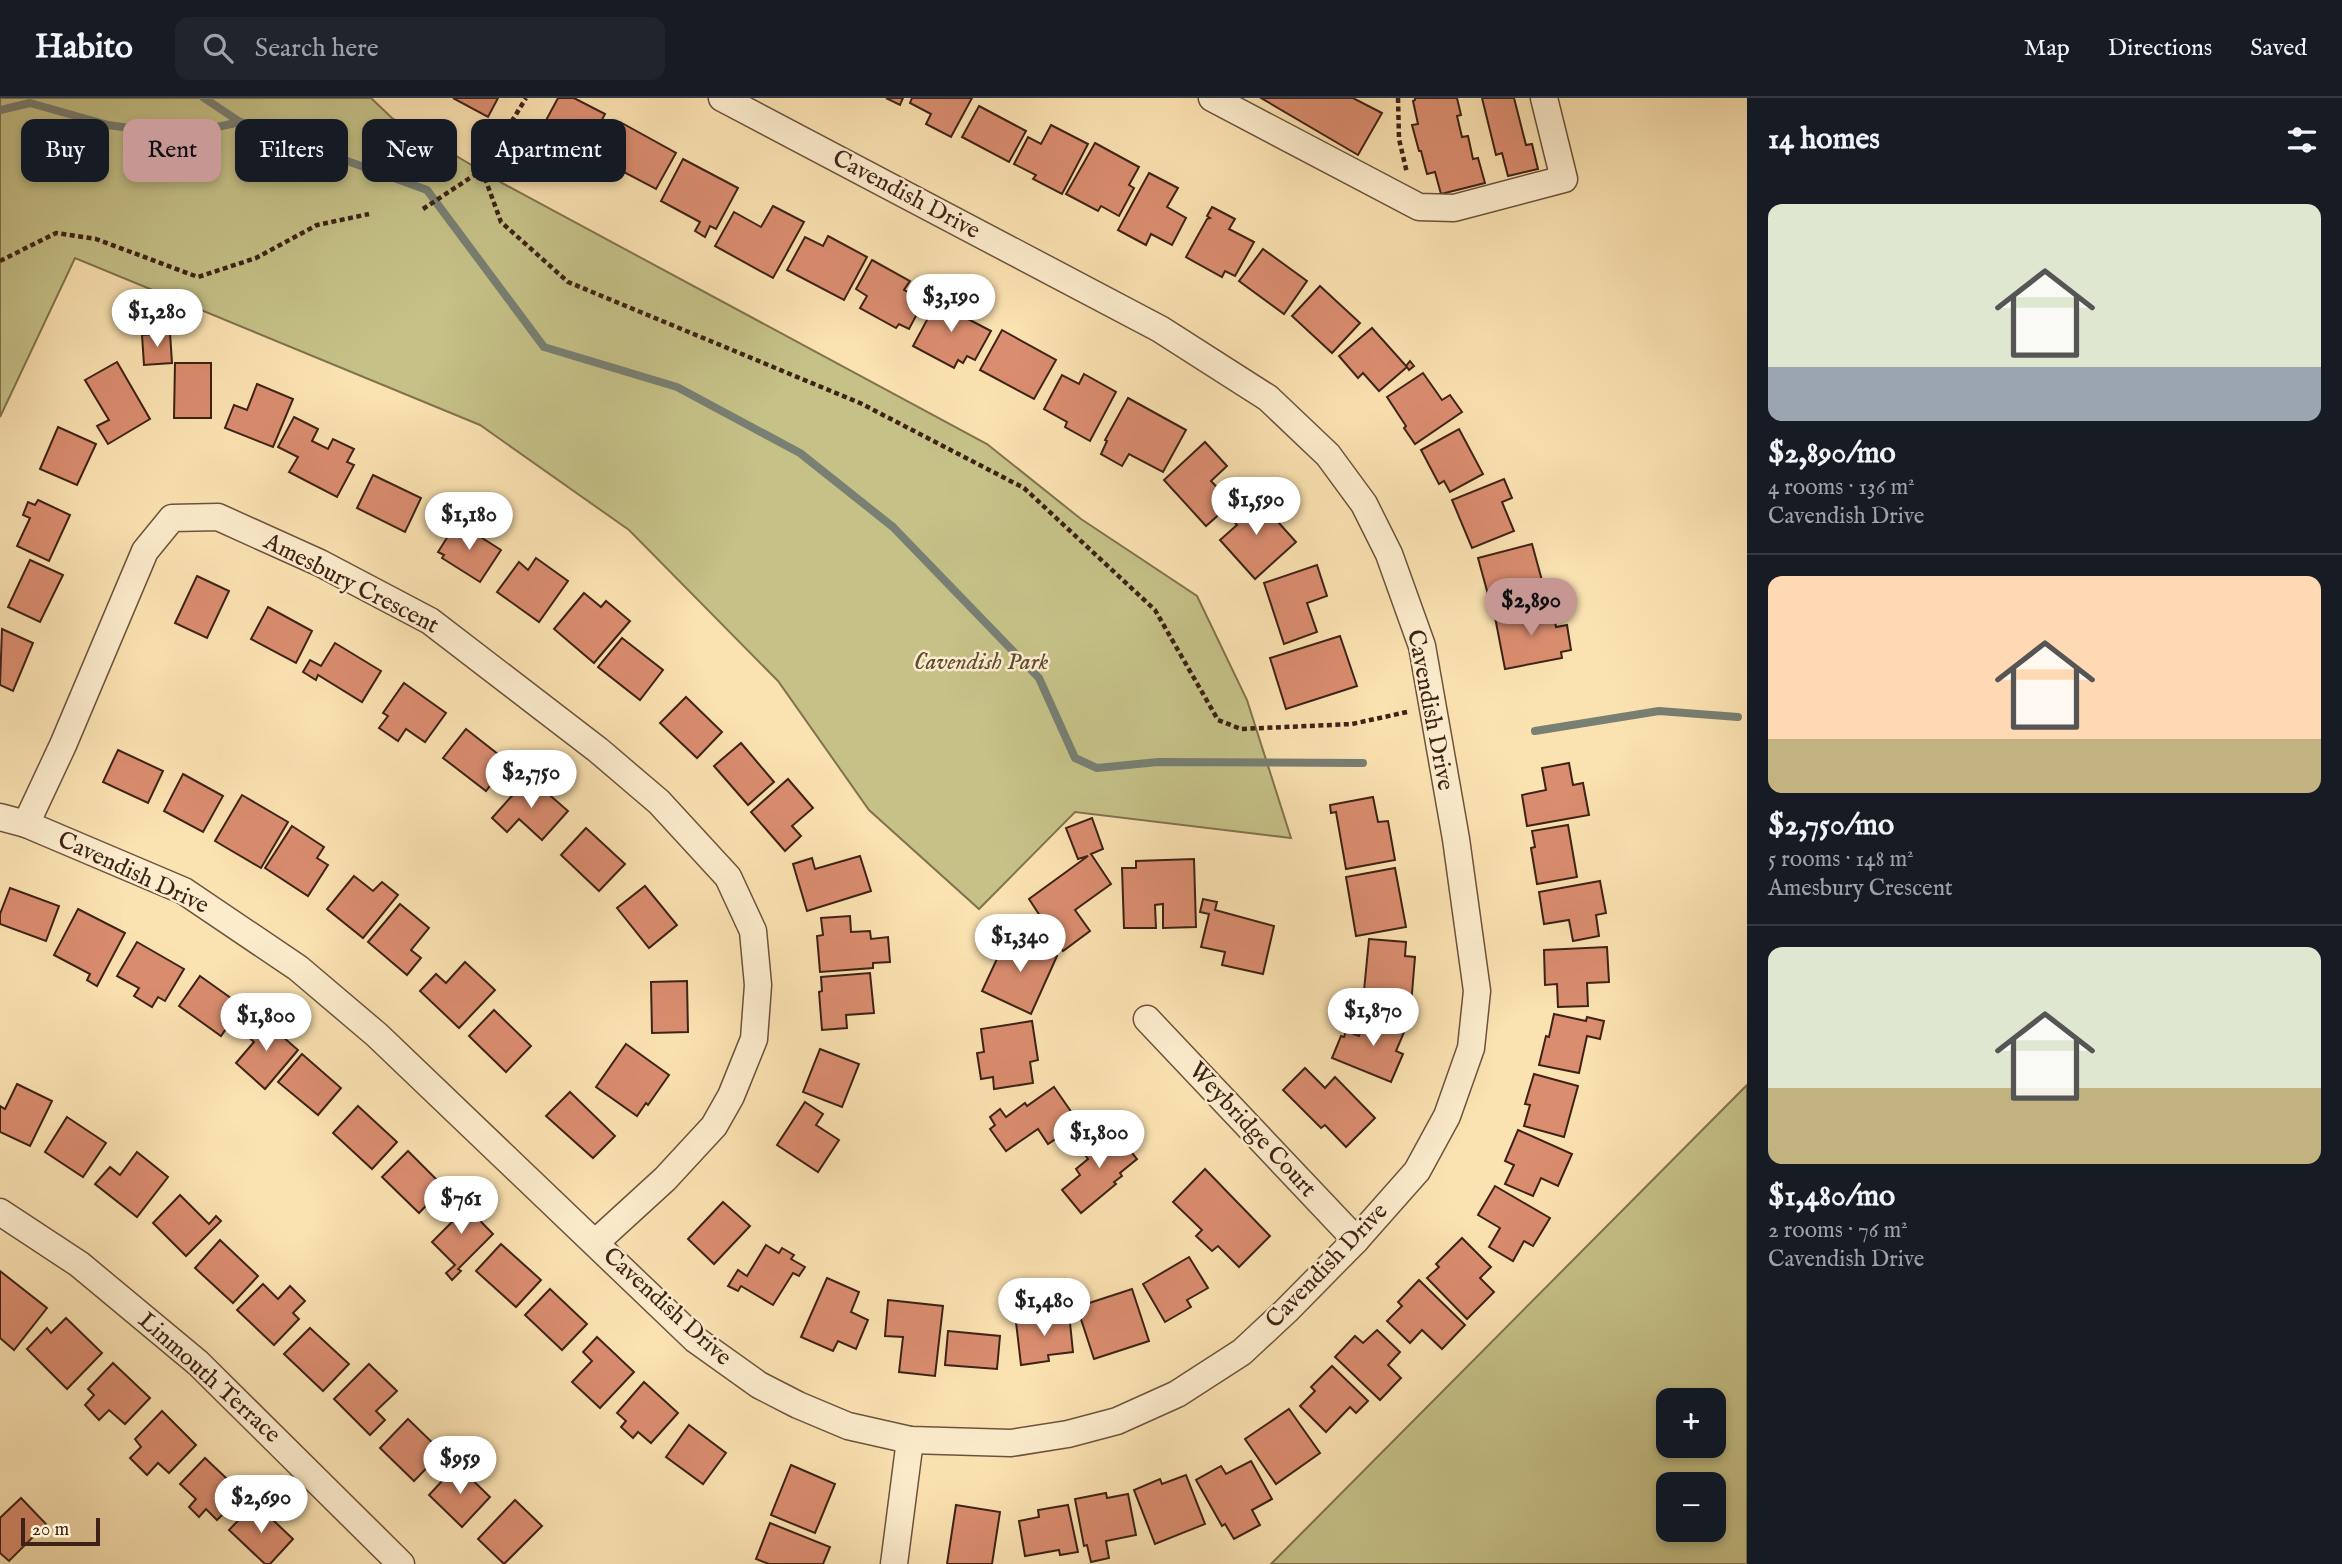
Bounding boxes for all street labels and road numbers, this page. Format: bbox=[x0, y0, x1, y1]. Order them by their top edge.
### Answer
street label: Cavendish Drive bbox=[827, 143, 985, 247]
street label: Amesbury Crescent bbox=[257, 526, 444, 642]
street label: Cavendish Drive bbox=[1399, 627, 1461, 793]
street label: Cavendish Drive bbox=[53, 824, 213, 922]
street label: Weybridge Court bbox=[1181, 1056, 1323, 1204]
street label: Cavendish Drive bbox=[1259, 1197, 1395, 1335]
street label: Cavendish Drive bbox=[596, 1241, 738, 1373]
street label: Linmouth Terrace bbox=[131, 1306, 287, 1450]

